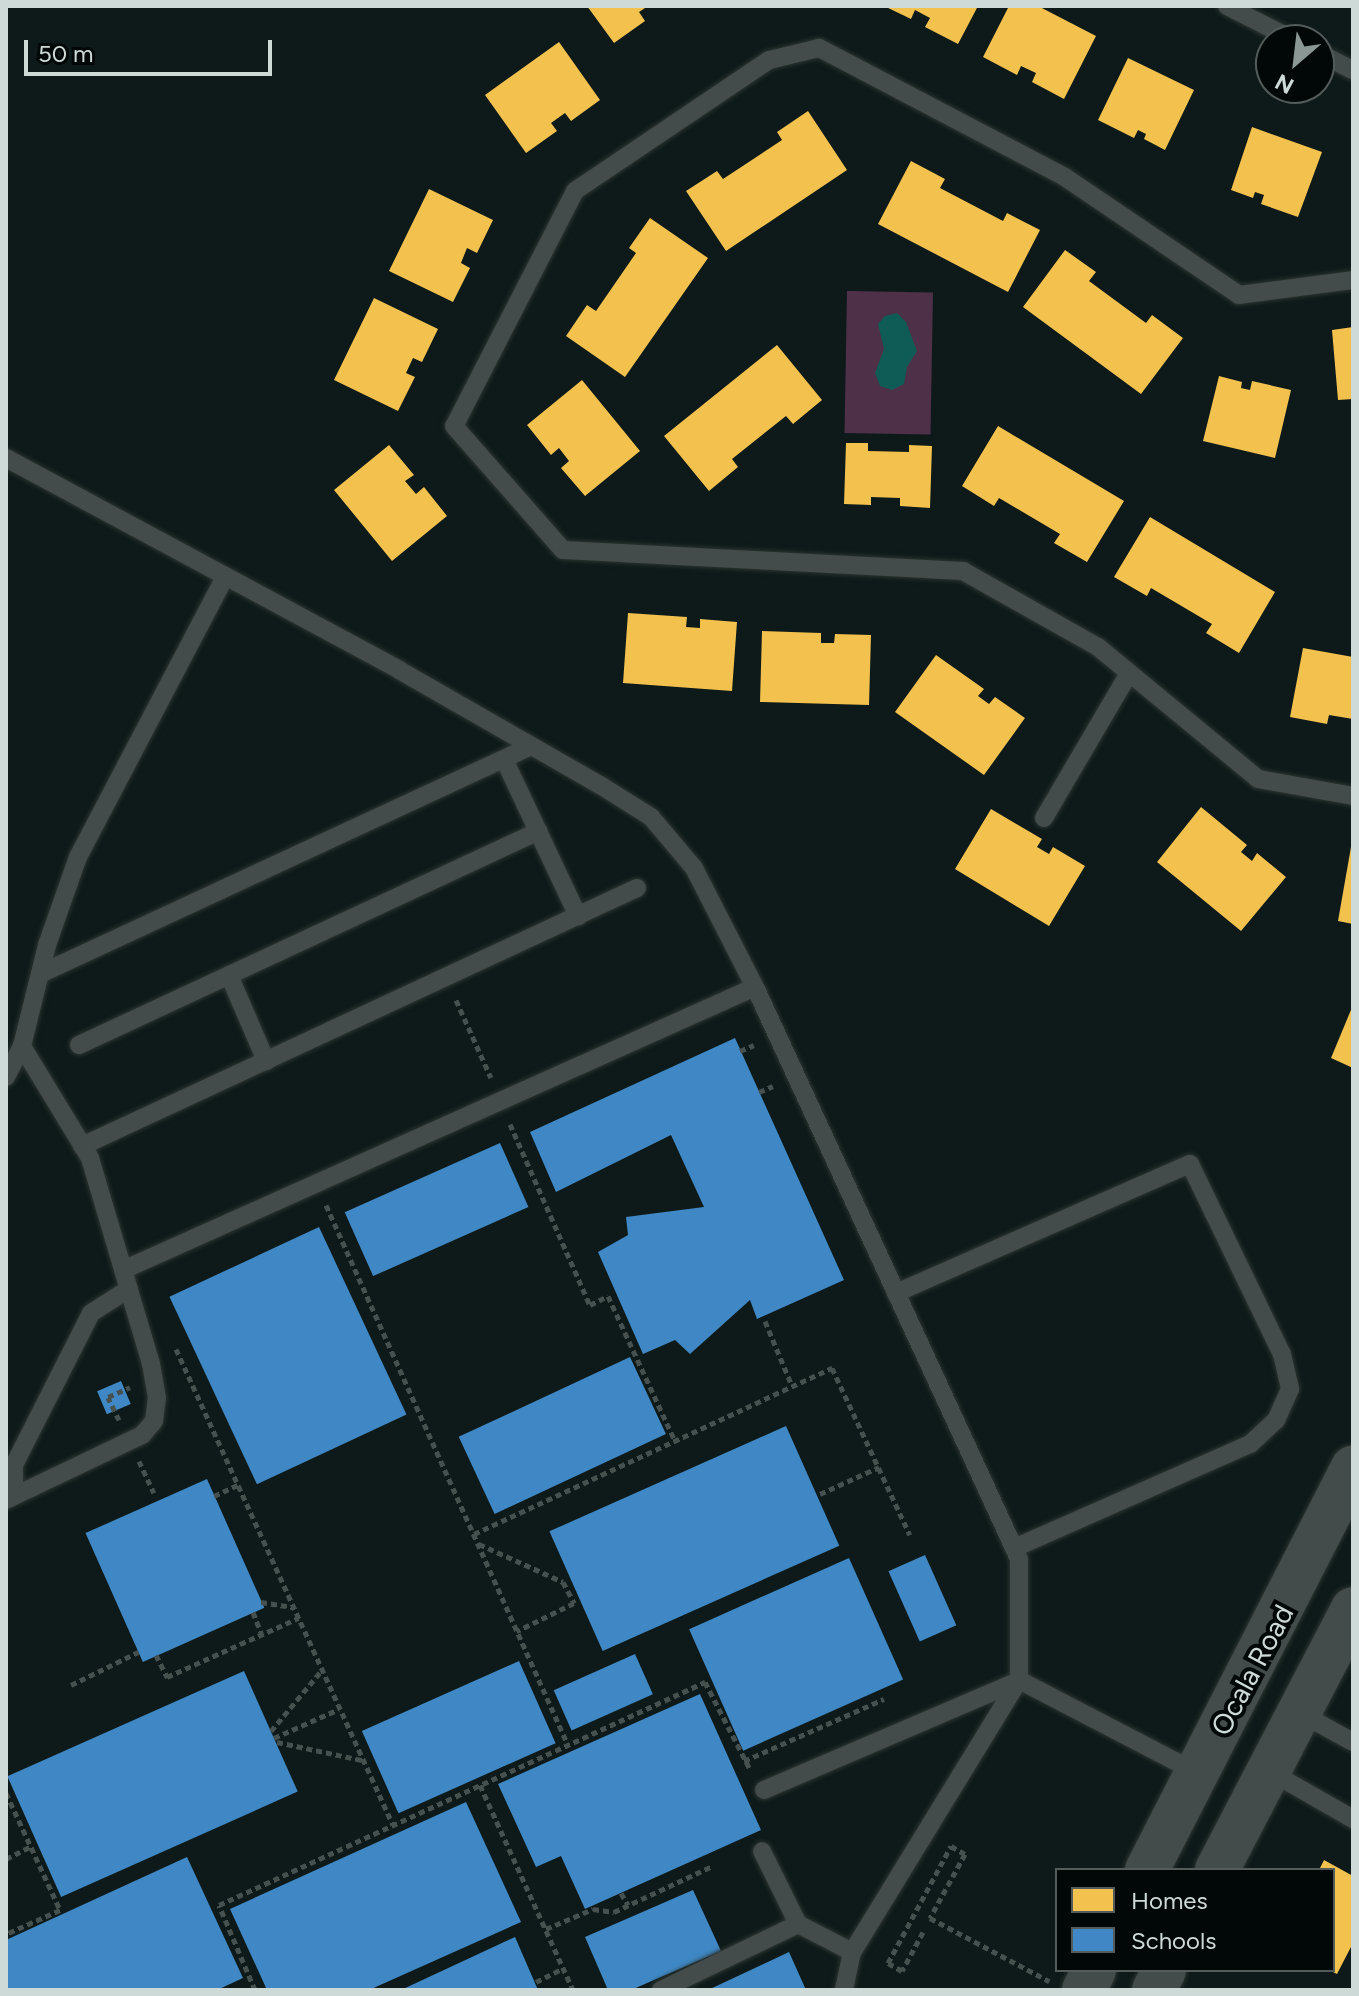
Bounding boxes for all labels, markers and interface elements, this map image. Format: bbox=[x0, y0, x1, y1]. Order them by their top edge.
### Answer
scale bar bbox=[28, 24, 276, 74]
north arrow bbox=[1255, 24, 1335, 104]
text: 50 m bbox=[38, 39, 94, 68]
text: N bbox=[1271, 68, 1298, 100]
street label: Ocala Road bbox=[1204, 1599, 1300, 1741]
legend bbox=[1055, 1868, 1335, 1972]
text: Homes bbox=[1131, 1886, 1208, 1915]
text: Schools bbox=[1131, 1926, 1216, 1955]

